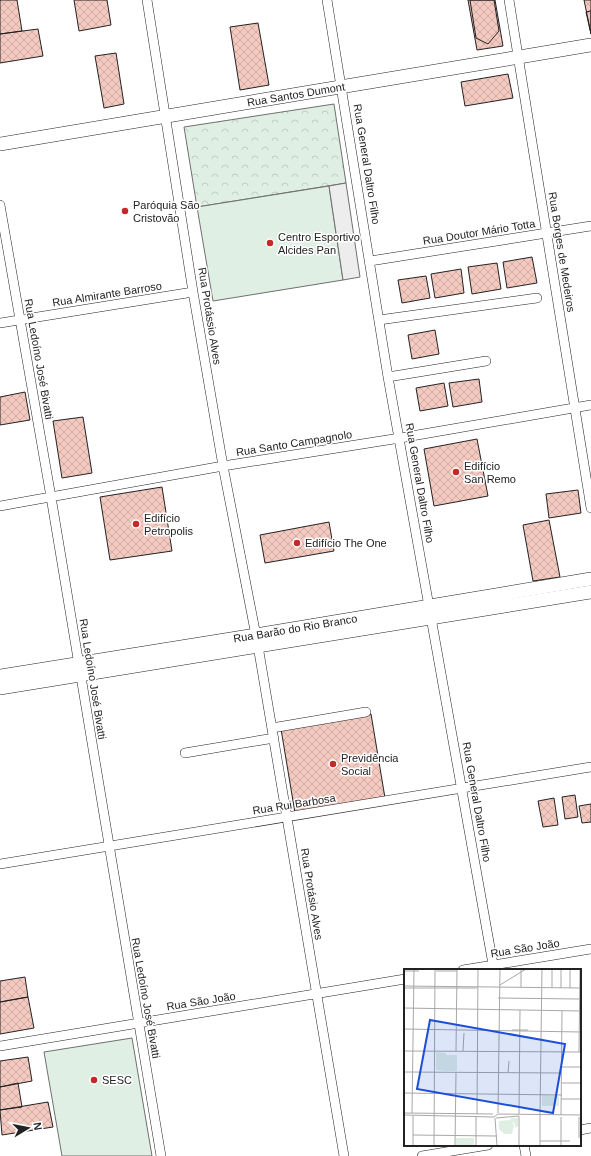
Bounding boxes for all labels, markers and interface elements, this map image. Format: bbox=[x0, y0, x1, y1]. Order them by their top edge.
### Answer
street label: Rua Santos Dumont bbox=[246, 80, 346, 109]
street label: Rua General Daltro Filho bbox=[352, 103, 382, 225]
street label: Rua Borges de Medeiros bbox=[547, 191, 578, 314]
place label: Paróquia São Cristovão bbox=[133, 199, 200, 224]
marker: Paróquia São Cristovão bbox=[120, 206, 130, 216]
street label: Rua Doutor Mário Totta bbox=[422, 217, 537, 247]
place label: Centro Esportivo Alcides Pan bbox=[278, 231, 360, 256]
marker: Centro Esportivo Alcides Pan bbox=[265, 238, 275, 248]
street label: Rua Protássio Alves bbox=[196, 266, 224, 366]
street label: Rua Almirante Barroso bbox=[51, 279, 163, 309]
street label: Rua Ledoíno José Bivatti bbox=[22, 298, 56, 420]
street label: Rua General Daltro Filho bbox=[404, 422, 436, 544]
street label: Rua Santo Campagnolo bbox=[235, 428, 353, 458]
place label: Edifício San Remo bbox=[464, 460, 516, 485]
marker: Edifício San Remo bbox=[451, 467, 461, 477]
place label: Edifício Petropolis bbox=[144, 512, 193, 537]
marker: Edifício Petropolis bbox=[131, 519, 141, 529]
place label: Edifício The One bbox=[305, 537, 387, 549]
marker: Edifício The One bbox=[292, 538, 302, 548]
street label: Rua Barão do Rio Branco bbox=[232, 612, 358, 645]
street label: Rua Ledoíno José Bivatti bbox=[78, 618, 108, 740]
street label: Rua General Daltro Filho bbox=[461, 741, 493, 863]
place label: Previdência Social bbox=[341, 752, 399, 777]
marker: Previdência Social bbox=[328, 759, 338, 769]
street label: Rua Rui Barbosa bbox=[252, 791, 337, 816]
street label: Rua Protásio Alves bbox=[299, 847, 325, 941]
street label: Rua Ledoíno José Bivatti bbox=[129, 937, 163, 1059]
street label: Rua São João bbox=[490, 937, 560, 959]
inset map bbox=[404, 969, 581, 1146]
street label: Rua São João bbox=[166, 990, 236, 1012]
place label: SESC bbox=[102, 1074, 132, 1086]
marker: SESC bbox=[89, 1075, 99, 1085]
north arrow bbox=[8, 1108, 48, 1148]
text: N bbox=[31, 1121, 44, 1131]

